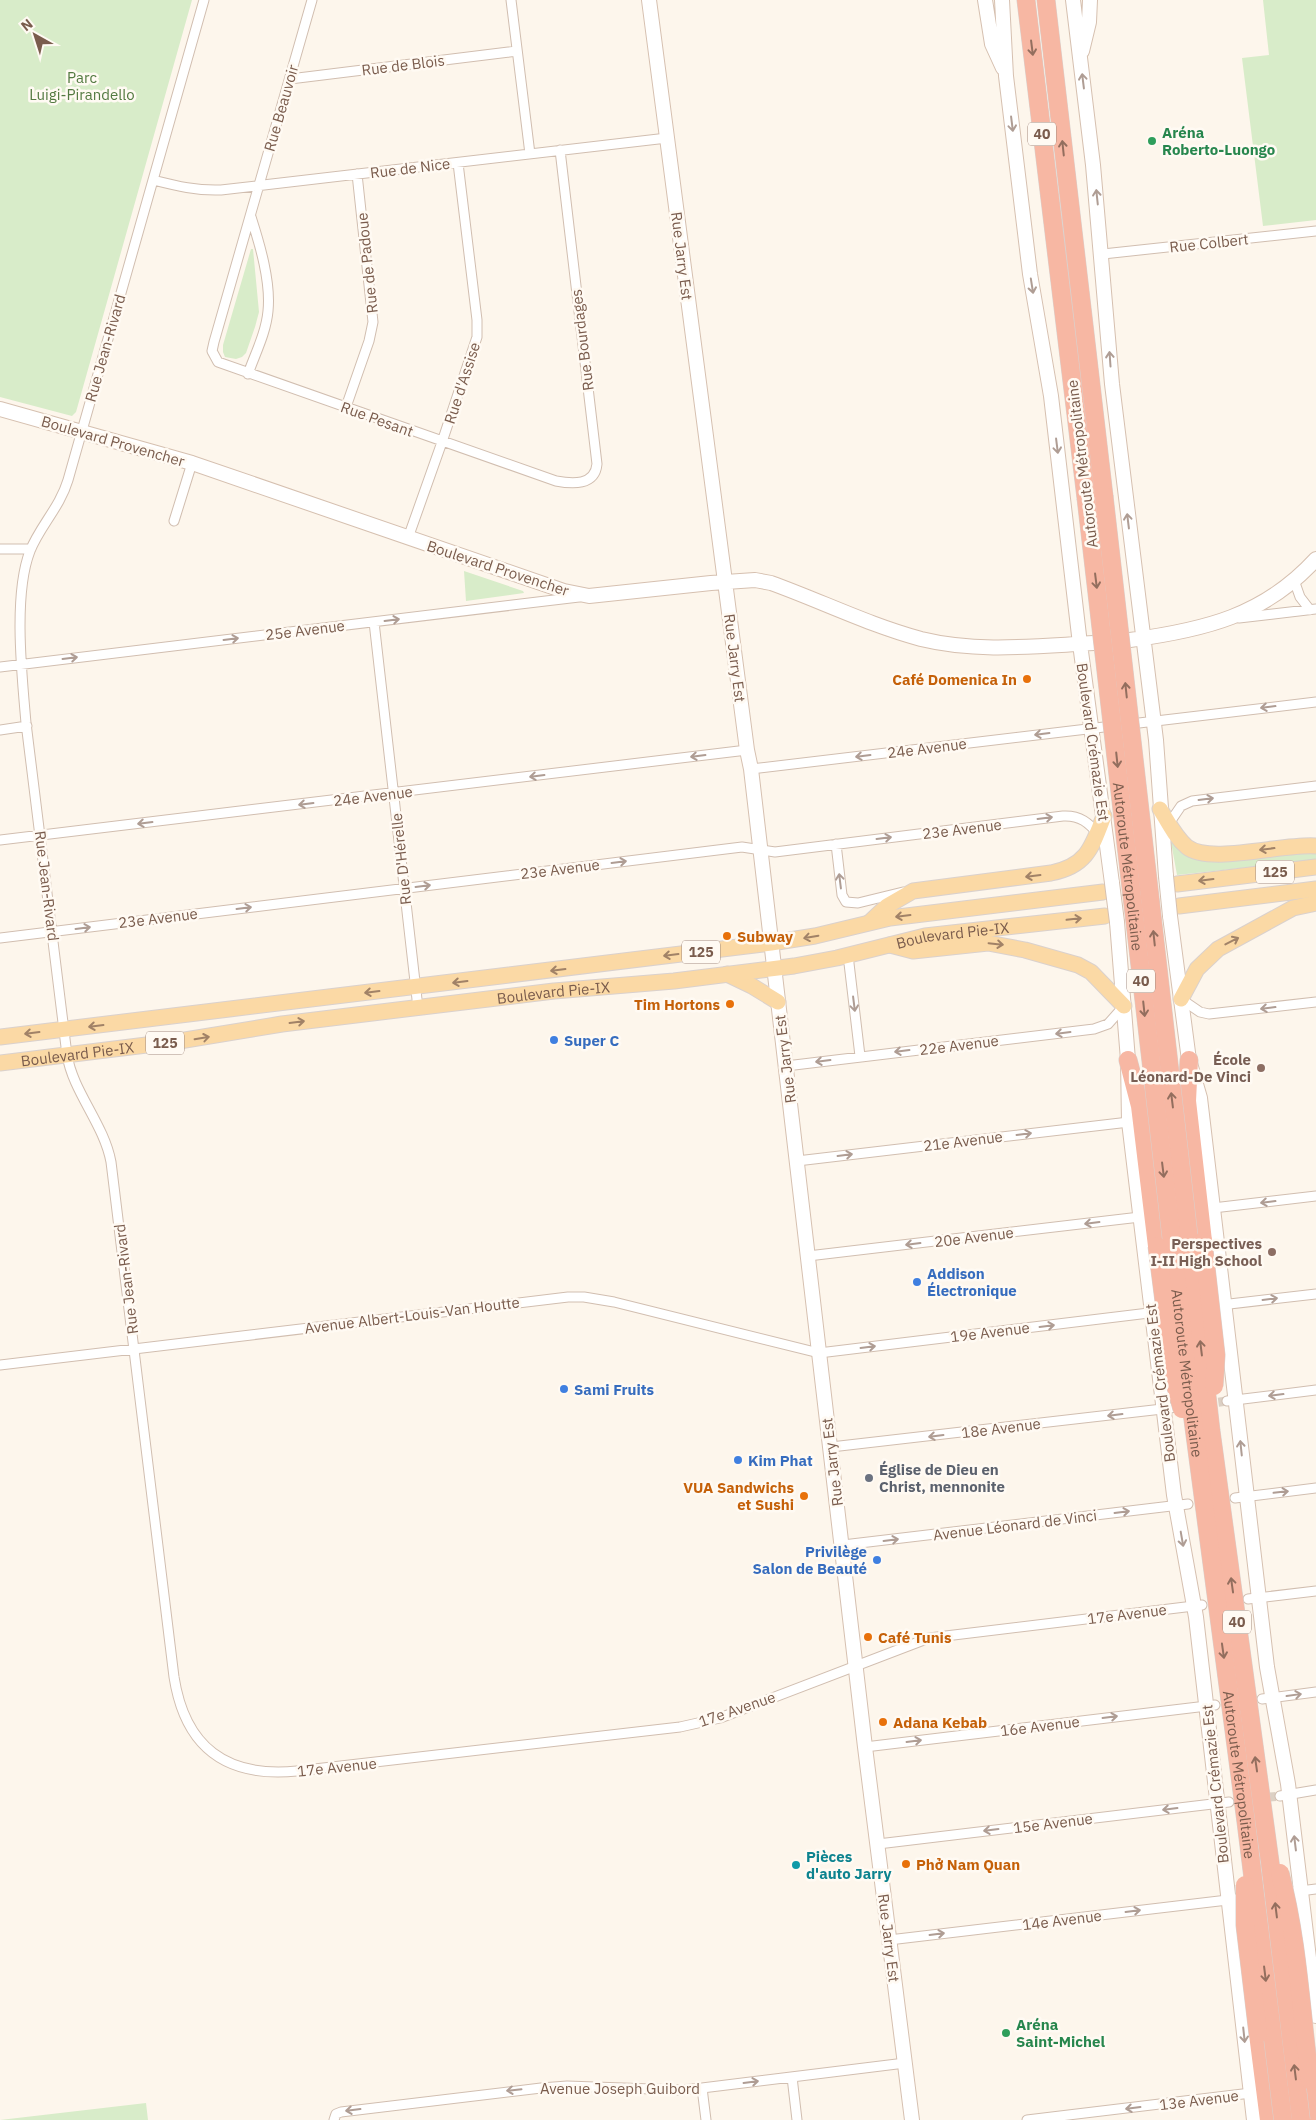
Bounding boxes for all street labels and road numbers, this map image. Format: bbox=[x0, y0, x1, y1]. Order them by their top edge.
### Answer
street label: Rue de Blois bbox=[360, 50, 446, 80]
street label: Rue Beauvoir bbox=[260, 62, 303, 154]
road number: 40 bbox=[1028, 122, 1056, 146]
street label: Rue de Nice bbox=[369, 154, 451, 182]
street label: Rue Jarry Est bbox=[667, 211, 697, 301]
street label: Rue de Padoue bbox=[352, 212, 382, 314]
street label: Rue Colbert bbox=[1168, 229, 1250, 257]
street label: Rue Bourdages bbox=[566, 288, 598, 392]
street label: Rue Jean-Rivard bbox=[81, 292, 129, 404]
street label: Rue d'Assise bbox=[440, 340, 484, 426]
street label: Autoroute Métropolitaine bbox=[1062, 379, 1102, 549]
street label: Rue Pesant bbox=[338, 397, 416, 441]
street label: Boulevard Provencher bbox=[39, 411, 187, 471]
street label: Boulevard Provencher bbox=[425, 536, 572, 600]
street label: Rue Jarry Est bbox=[720, 613, 750, 703]
street label: 25e Avenue bbox=[264, 616, 346, 644]
street label: Boulevard Crémazie Est bbox=[1072, 662, 1114, 822]
street label: 24e Avenue bbox=[886, 734, 968, 762]
street label: Autoroute Métropolitaine bbox=[1109, 781, 1148, 952]
street label: 24e Avenue bbox=[332, 782, 414, 810]
street label: Rue D'Hérelle bbox=[387, 812, 415, 906]
street label: 23e Avenue bbox=[921, 815, 1003, 843]
street label: Rue Jean-Rivard bbox=[31, 830, 63, 942]
street label: 23e Avenue bbox=[519, 855, 601, 883]
road number: 125 bbox=[1256, 860, 1294, 884]
street label: 23e Avenue bbox=[117, 904, 199, 932]
street label: Boulevard Pie-IX bbox=[894, 917, 1010, 952]
road number: 125 bbox=[682, 940, 720, 964]
road number: 40 bbox=[1127, 969, 1155, 992]
street label: Boulevard Pie-IX bbox=[496, 977, 611, 1007]
street label: Rue Jarry Est bbox=[770, 1014, 800, 1104]
street label: 22e Avenue bbox=[918, 1031, 1000, 1059]
road number: 125 bbox=[146, 1032, 184, 1054]
street label: Boulevard Pie-IX bbox=[20, 1037, 135, 1070]
street label: 21e Avenue bbox=[922, 1127, 1004, 1155]
street label: Rue Jean-Rivard bbox=[110, 1223, 142, 1335]
street label: 20e Avenue bbox=[933, 1223, 1015, 1251]
street label: Autoroute Métropolitaine bbox=[1168, 1288, 1207, 1458]
street label: Avenue Albert-Louis-Van Houtte bbox=[303, 1292, 521, 1338]
street label: Boulevard Crémazie Est bbox=[1141, 1303, 1179, 1463]
street label: 19e Avenue bbox=[949, 1318, 1031, 1346]
street label: 18e Avenue bbox=[960, 1414, 1042, 1442]
street label: Rue Jarry Est bbox=[817, 1417, 847, 1507]
street label: Avenue Léonard de Vinci bbox=[932, 1506, 1098, 1544]
street label: 17e Avenue bbox=[1086, 1600, 1168, 1628]
road number: 40 bbox=[1223, 1610, 1251, 1634]
street label: 17e Avenue bbox=[696, 1687, 778, 1731]
street label: Autoroute Métropolitaine bbox=[1219, 1689, 1260, 1860]
street label: Boulevard Crémazie Est bbox=[1197, 1704, 1233, 1864]
street label: 16e Avenue bbox=[999, 1712, 1081, 1740]
street label: 17e Avenue bbox=[296, 1753, 378, 1781]
street label: 15e Avenue bbox=[1012, 1809, 1094, 1837]
street label: Rue Jarry Est bbox=[874, 1893, 904, 1983]
street label: 14e Avenue bbox=[1021, 1906, 1103, 1934]
street label: Avenue Joseph Guibord bbox=[540, 2079, 700, 2098]
street label: 13e Avenue bbox=[1158, 2086, 1240, 2114]

